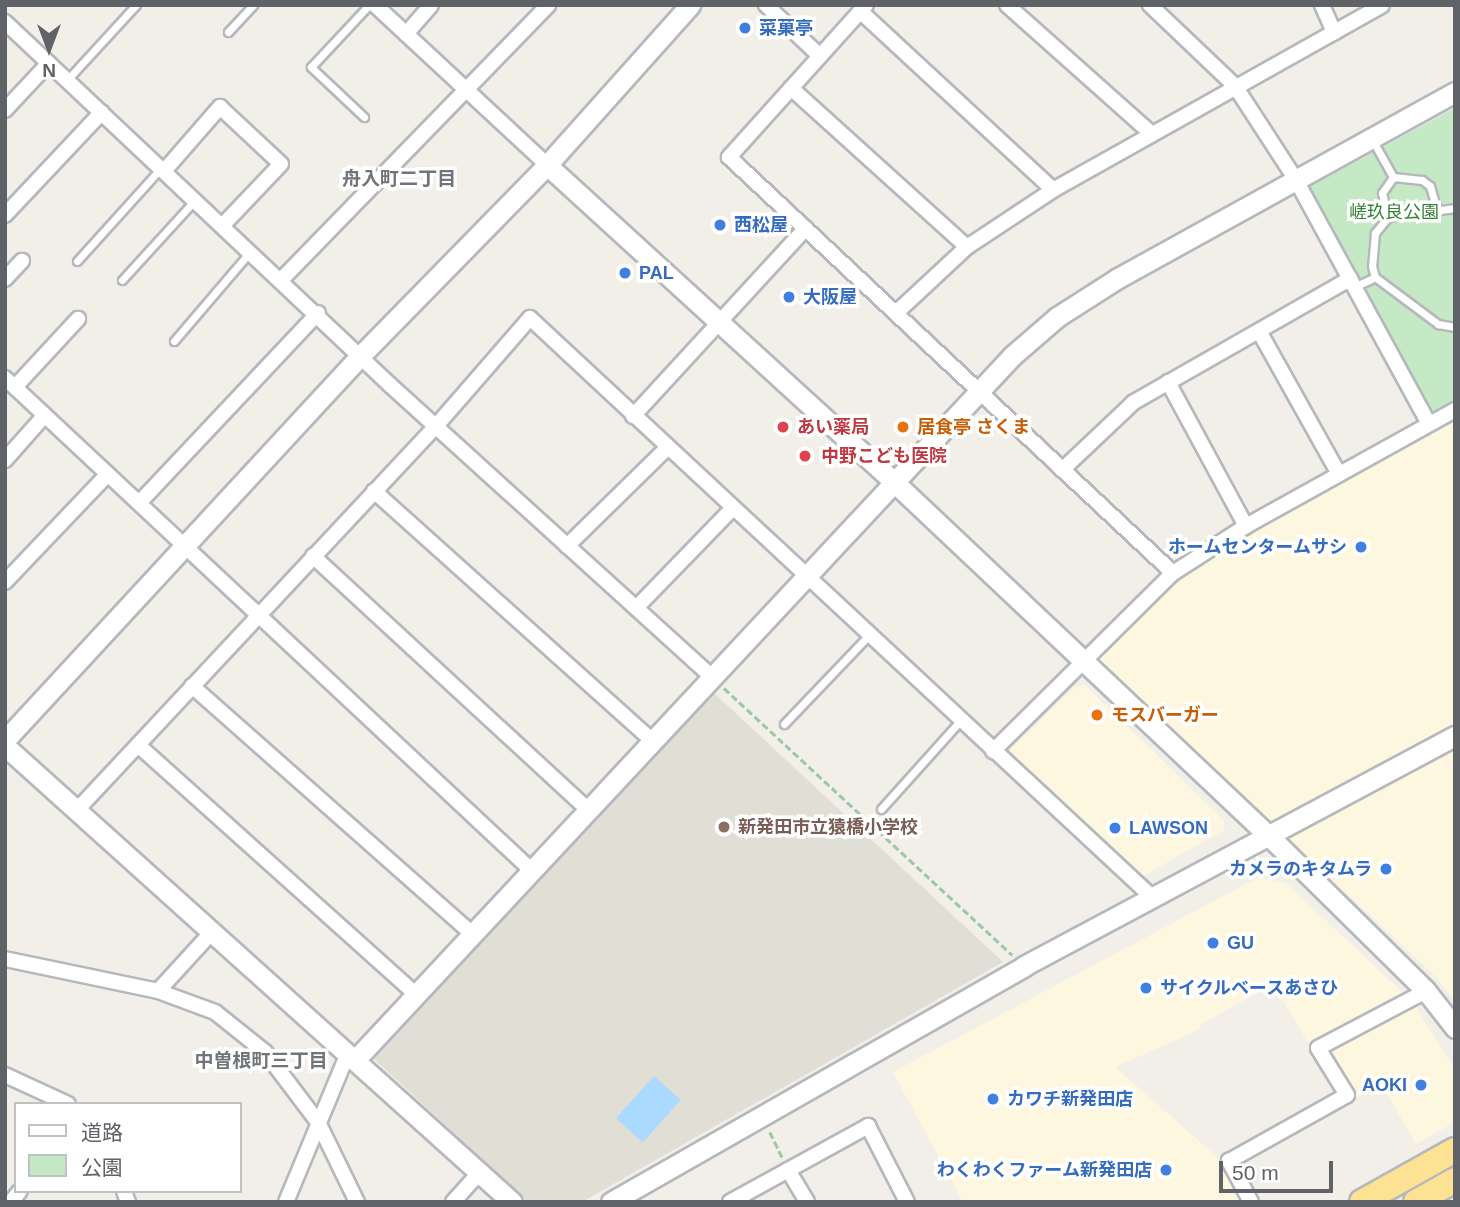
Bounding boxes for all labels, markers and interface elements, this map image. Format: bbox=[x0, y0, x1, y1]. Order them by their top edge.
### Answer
north arrow bbox=[14, 14, 84, 84]
place label: 菜菓亭 bbox=[759, 17, 813, 39]
marker: 菜菓亭 bbox=[737, 20, 753, 36]
text: N bbox=[42, 60, 56, 81]
district label: 舟入町二丁目 bbox=[342, 168, 456, 190]
park label: 嵯玖良公園 bbox=[1349, 201, 1439, 223]
place label: 西松屋 bbox=[734, 214, 788, 236]
marker: 西松屋 bbox=[712, 217, 728, 233]
place label: PAL bbox=[639, 262, 674, 284]
marker: PAL bbox=[617, 265, 633, 281]
place label: 大阪屋 bbox=[803, 286, 857, 308]
marker: 大阪屋 bbox=[781, 289, 797, 305]
place label: あい薬局 bbox=[797, 416, 869, 438]
place label: 居食亭 さくま bbox=[917, 416, 1030, 438]
marker: あい薬局 bbox=[775, 419, 791, 435]
marker: 居食亭 さくま bbox=[895, 419, 911, 435]
place label: 中野こども医院 bbox=[821, 445, 947, 467]
marker: 中野こども医院 bbox=[795, 446, 815, 466]
place label: ホームセンタームサシ bbox=[1167, 536, 1347, 558]
marker: ホームセンタームサシ bbox=[1353, 539, 1369, 555]
place label: モスバーガー bbox=[1111, 704, 1219, 726]
marker: モスバーガー bbox=[1089, 707, 1105, 723]
place label: 新発田市立猿橋小学校 bbox=[738, 816, 918, 838]
place label: LAWSON bbox=[1129, 817, 1208, 839]
marker: 新発田市立猿橋小学校 bbox=[716, 819, 732, 835]
marker: LAWSON bbox=[1107, 820, 1123, 836]
place label: カメラのキタムラ bbox=[1228, 858, 1372, 880]
marker: カメラのキタムラ bbox=[1378, 861, 1394, 877]
place label: GU bbox=[1227, 932, 1254, 954]
marker: GU bbox=[1205, 935, 1221, 951]
place label: サイクルベースあさひ bbox=[1160, 977, 1340, 999]
marker: サイクルベースあさひ bbox=[1138, 980, 1154, 996]
district label: 中曽根町三丁目 bbox=[195, 1050, 327, 1072]
place label: AOKI bbox=[1362, 1074, 1407, 1096]
marker: AOKI bbox=[1413, 1077, 1429, 1093]
place label: カワチ新発田店 bbox=[1007, 1088, 1133, 1110]
marker: カワチ新発田店 bbox=[985, 1091, 1001, 1107]
legend bbox=[14, 1102, 242, 1193]
text: 道路 bbox=[81, 1121, 123, 1144]
scale bar bbox=[1222, 1148, 1336, 1192]
text: 公園 bbox=[81, 1156, 123, 1179]
place label: わくわくファーム新発田店 bbox=[936, 1159, 1152, 1181]
text: 50 m bbox=[1232, 1161, 1279, 1184]
marker: わくわくファーム新発田店 bbox=[1158, 1162, 1174, 1178]

